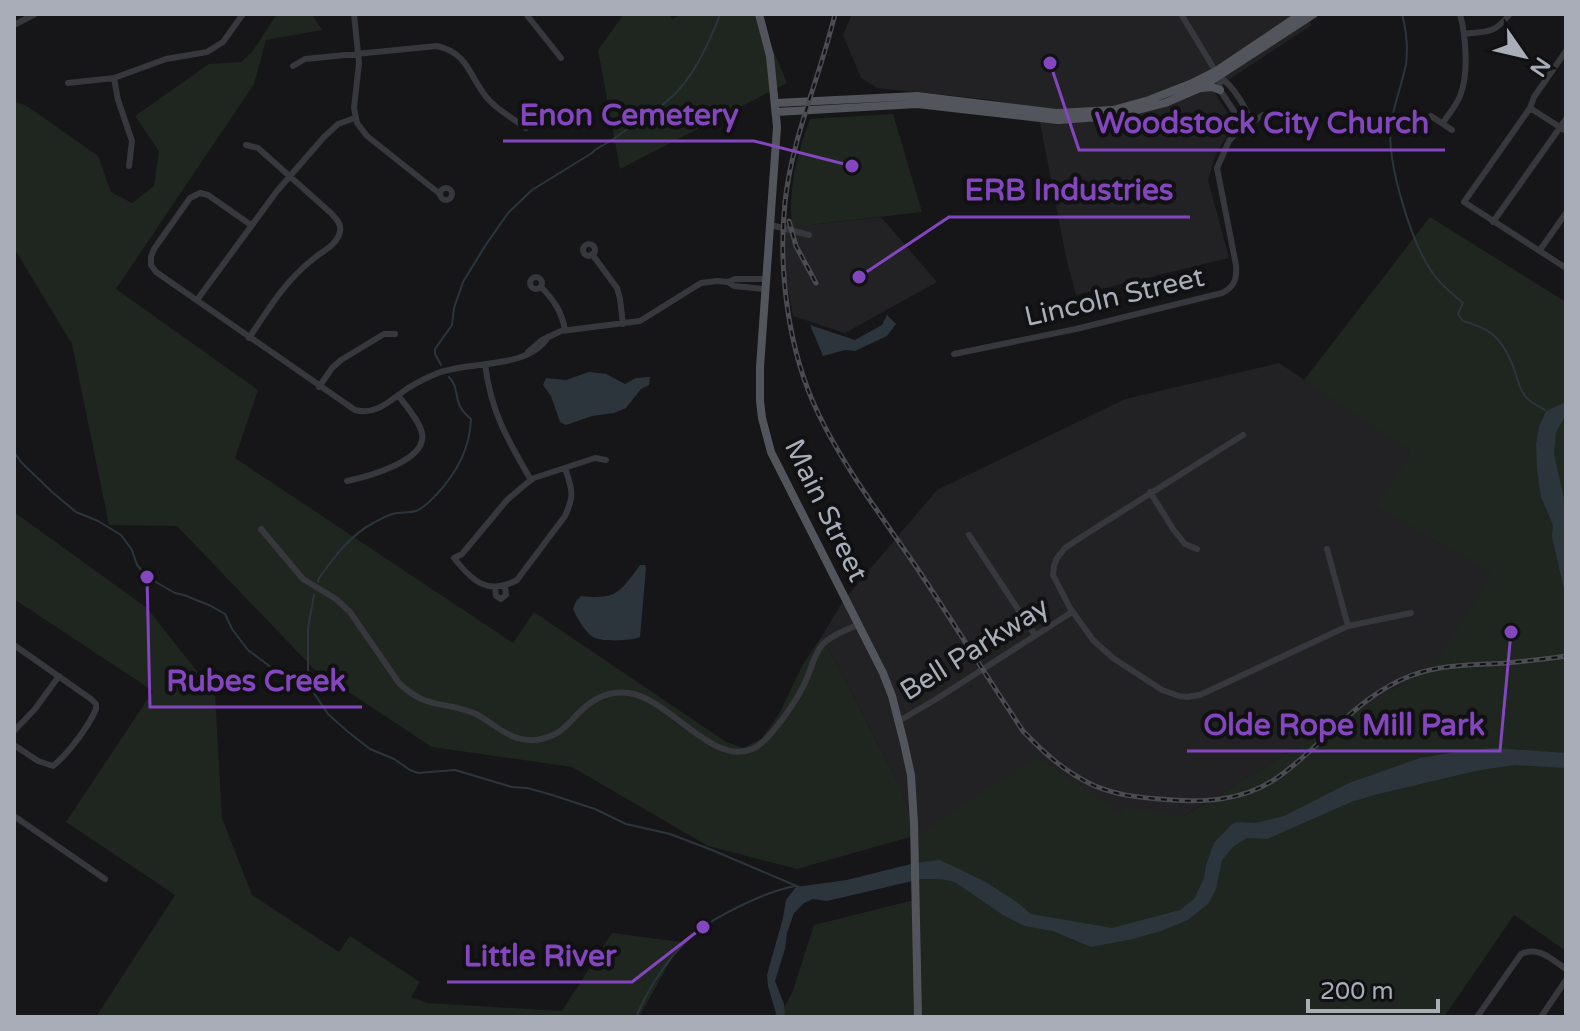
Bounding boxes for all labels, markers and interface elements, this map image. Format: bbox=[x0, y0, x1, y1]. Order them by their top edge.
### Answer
north arrow bbox=[1484, 16, 1564, 96]
text: N bbox=[1524, 52, 1555, 81]
callout: Enon Cemetery bbox=[503, 87, 754, 141]
callout: Woodstock City Church bbox=[1079, 96, 1445, 150]
text: Enon Cemetery bbox=[519, 97, 739, 134]
text: Woodstock City Church bbox=[1095, 105, 1429, 142]
callout: ERB Industries bbox=[949, 163, 1190, 217]
text: ERB Industries bbox=[965, 172, 1173, 209]
street label: Lincoln Street bbox=[1021, 260, 1208, 334]
street label: Main Street bbox=[777, 434, 875, 587]
street label: Bell Parkway bbox=[894, 590, 1055, 708]
callout: Rubes Creek bbox=[150, 653, 362, 707]
text: Rubes Creek bbox=[166, 663, 346, 700]
callout: Olde Rope Mill Park bbox=[1187, 697, 1500, 751]
text: Olde Rope Mill Park bbox=[1203, 707, 1485, 744]
callout: Little River bbox=[447, 928, 632, 982]
text: Little River bbox=[464, 938, 617, 975]
scale bar bbox=[1308, 963, 1438, 1013]
text: 200 m bbox=[1320, 977, 1394, 1006]

